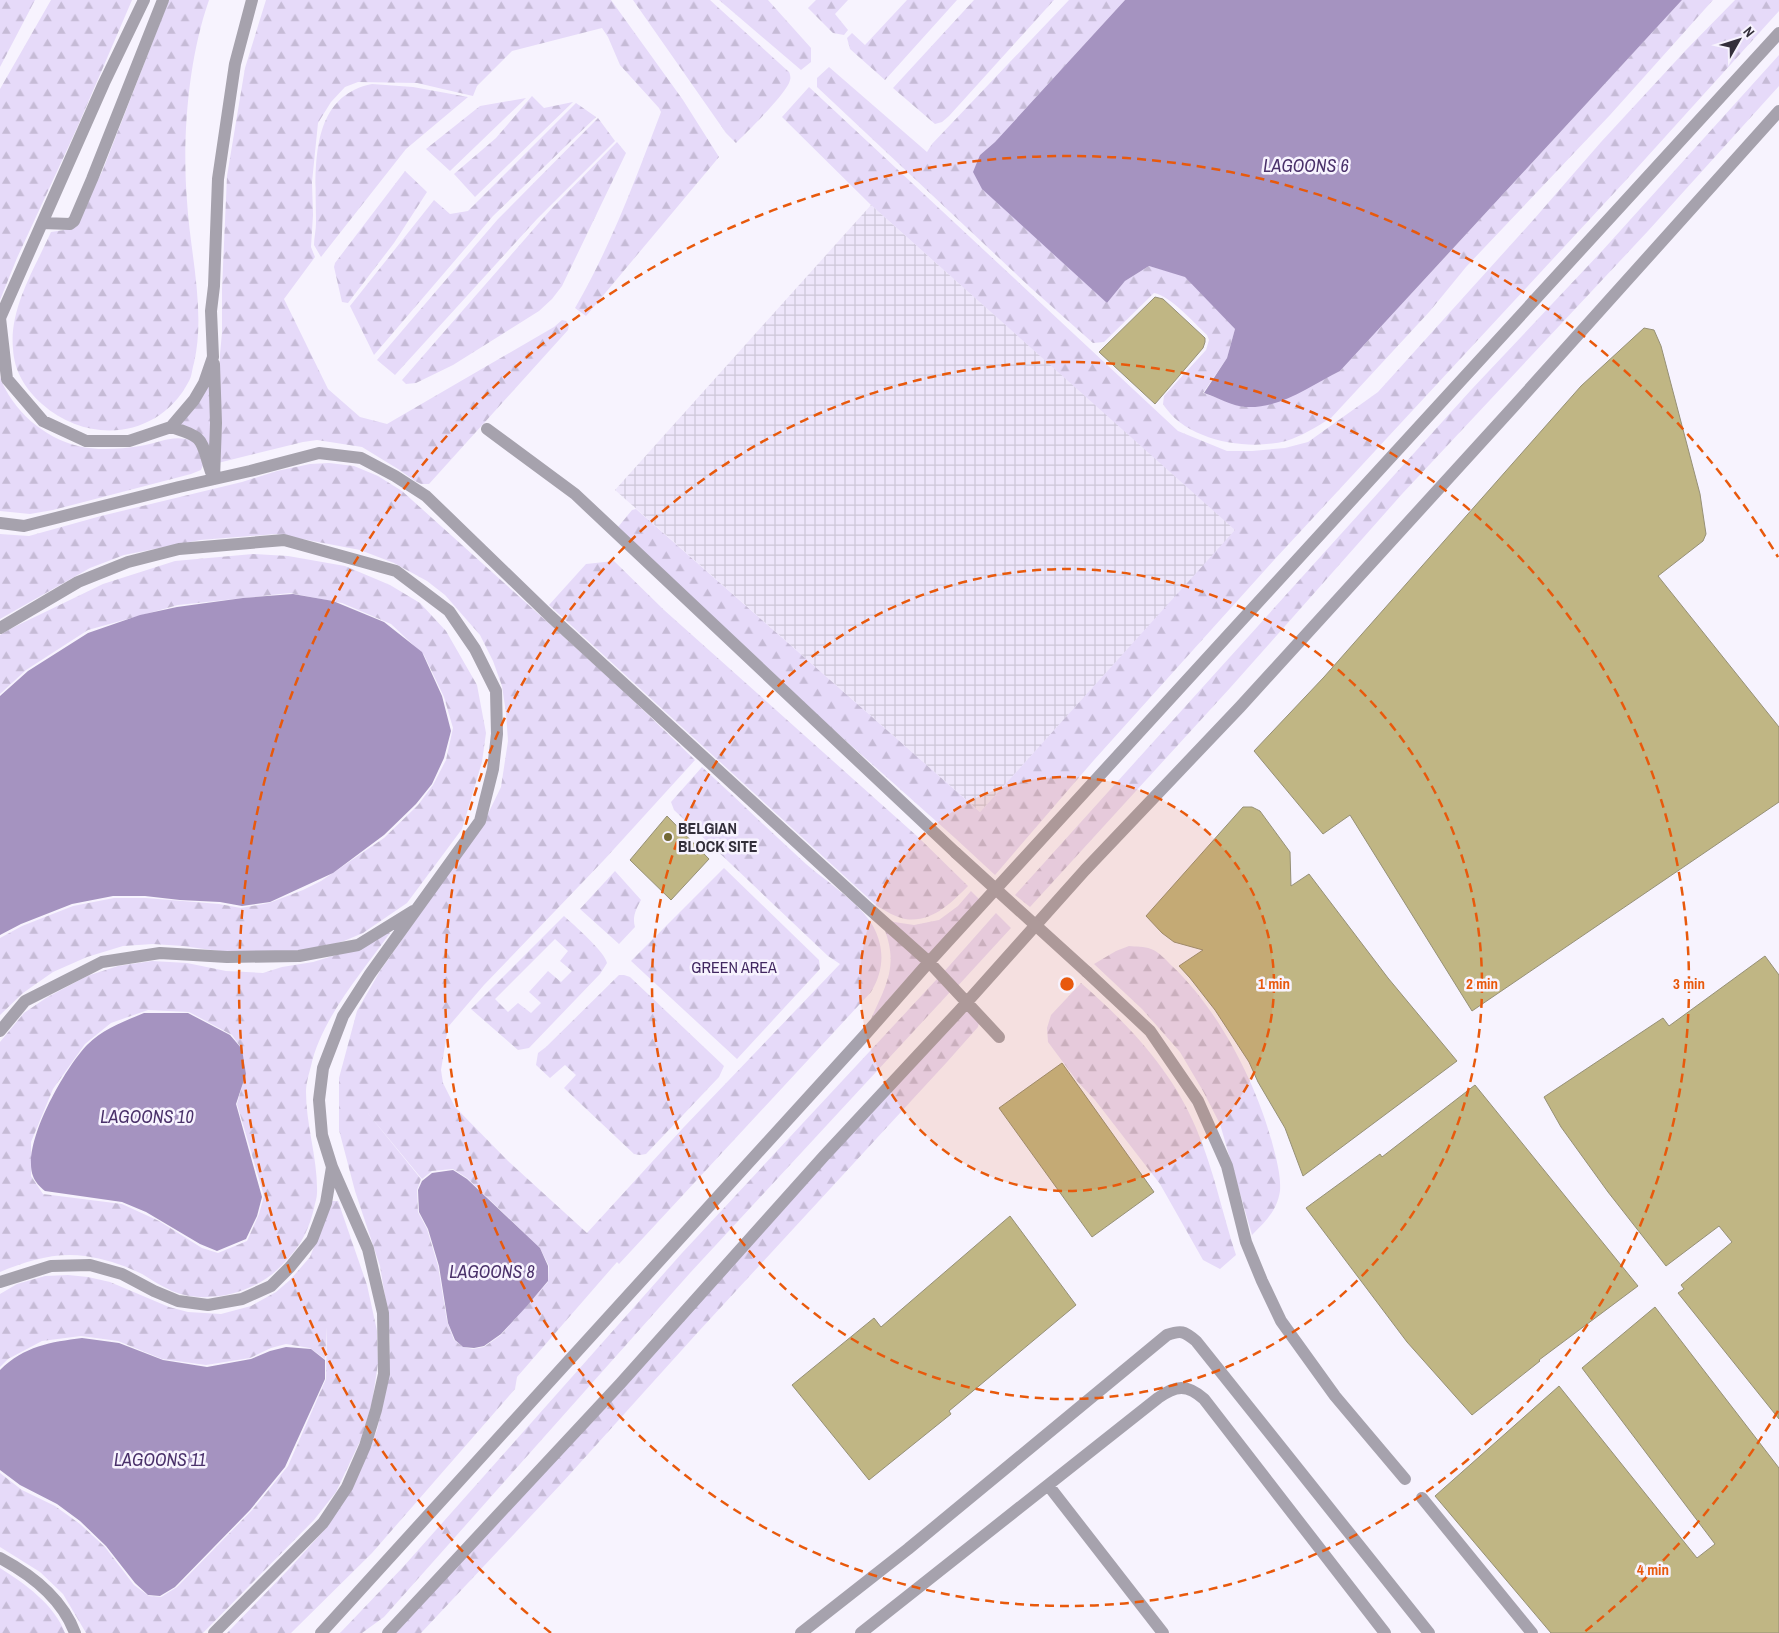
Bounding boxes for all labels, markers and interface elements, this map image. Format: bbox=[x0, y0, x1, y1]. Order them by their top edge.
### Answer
north arrow bbox=[1714, 15, 1764, 65]
text: N bbox=[1739, 23, 1759, 41]
water label: LAGOONS 6 bbox=[1263, 153, 1349, 178]
place label: BELGIAN BLOCK SITE bbox=[678, 817, 758, 857]
marker: BELGIAN BLOCK SITE bbox=[662, 831, 674, 843]
park label: GREEN AREA bbox=[691, 956, 777, 978]
text: 1 min bbox=[1258, 973, 1290, 994]
text: 2 min bbox=[1466, 973, 1498, 994]
text: 3 min bbox=[1673, 973, 1705, 994]
centre of rings bbox=[1058, 975, 1076, 993]
water label: LAGOONS 10 bbox=[100, 1104, 194, 1129]
water label: LAGOONS 8 bbox=[449, 1259, 535, 1284]
water label: LAGOONS 11 bbox=[114, 1447, 206, 1472]
text: 4 min bbox=[1637, 1559, 1669, 1580]

